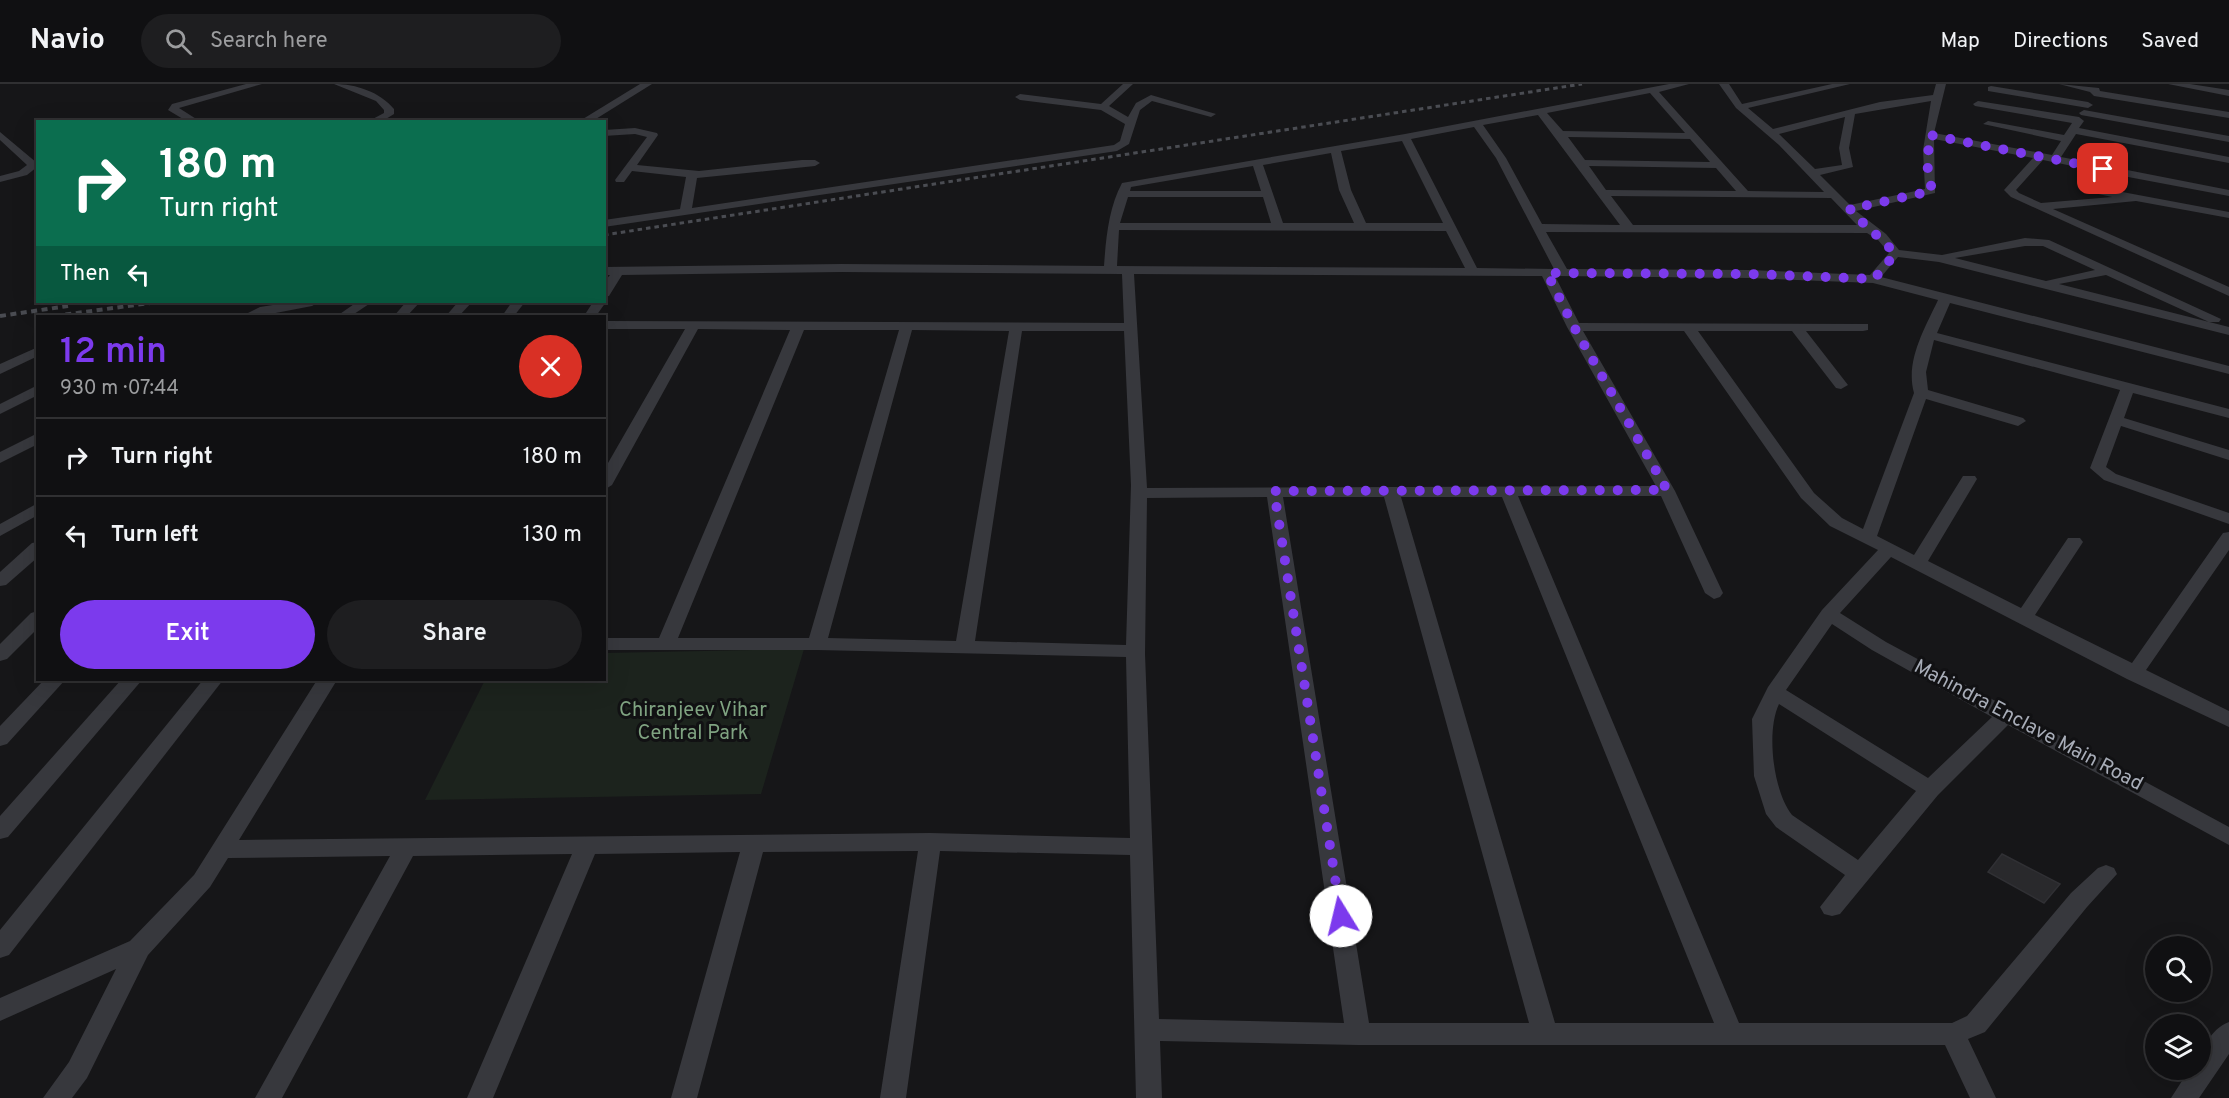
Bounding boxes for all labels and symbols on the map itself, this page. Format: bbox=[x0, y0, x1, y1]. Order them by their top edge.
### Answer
pin bbox=[2077, 143, 2128, 194]
street label: Mahindra Enclave Main Road bbox=[1909, 654, 2147, 798]
park label: Chiranjeev Vihar Central Park bbox=[619, 698, 767, 747]
position arrow bbox=[1309, 884, 1373, 948]

